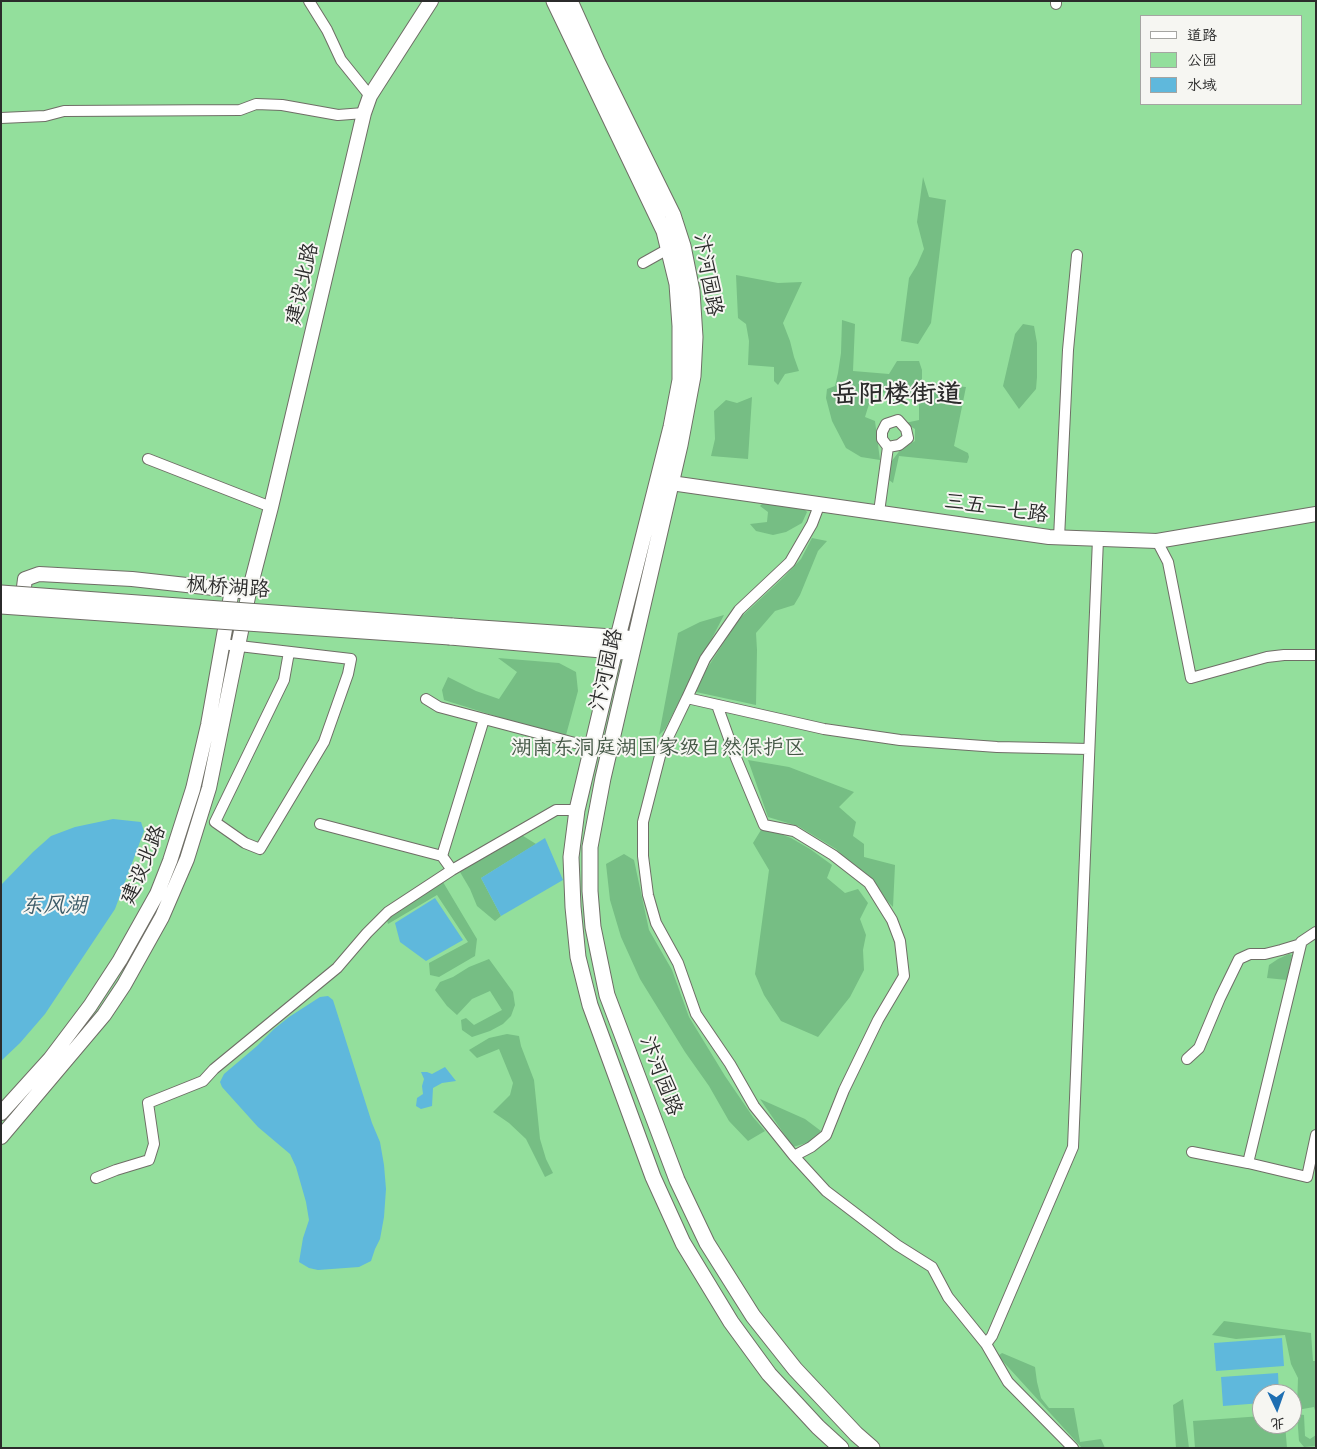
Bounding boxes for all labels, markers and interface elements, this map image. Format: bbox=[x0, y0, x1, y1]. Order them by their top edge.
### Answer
legend bbox=[1140, 15, 1302, 105]
text: 道路 bbox=[1187, 26, 1217, 44]
text: 公园 bbox=[1187, 51, 1217, 69]
text: 水域 bbox=[1187, 76, 1217, 94]
street label: 汴河园路 bbox=[687, 231, 727, 319]
street label: 建设北路 bbox=[281, 240, 325, 328]
district label: 岳阳楼街道 bbox=[832, 379, 962, 411]
street label: 三五一七路 bbox=[942, 489, 1050, 529]
street label: 枫桥湖路 bbox=[185, 573, 271, 603]
street label: 汴河园路 bbox=[585, 626, 629, 714]
park label: 湖南东洞庭湖国家级自然保护区 bbox=[511, 736, 805, 762]
street label: 建设北路 bbox=[116, 821, 172, 909]
water label: 东风湖 bbox=[21, 893, 87, 919]
street label: 汴河园路 bbox=[633, 1032, 687, 1120]
north arrow bbox=[1252, 1384, 1302, 1434]
text: 北 bbox=[1270, 1415, 1285, 1432]

